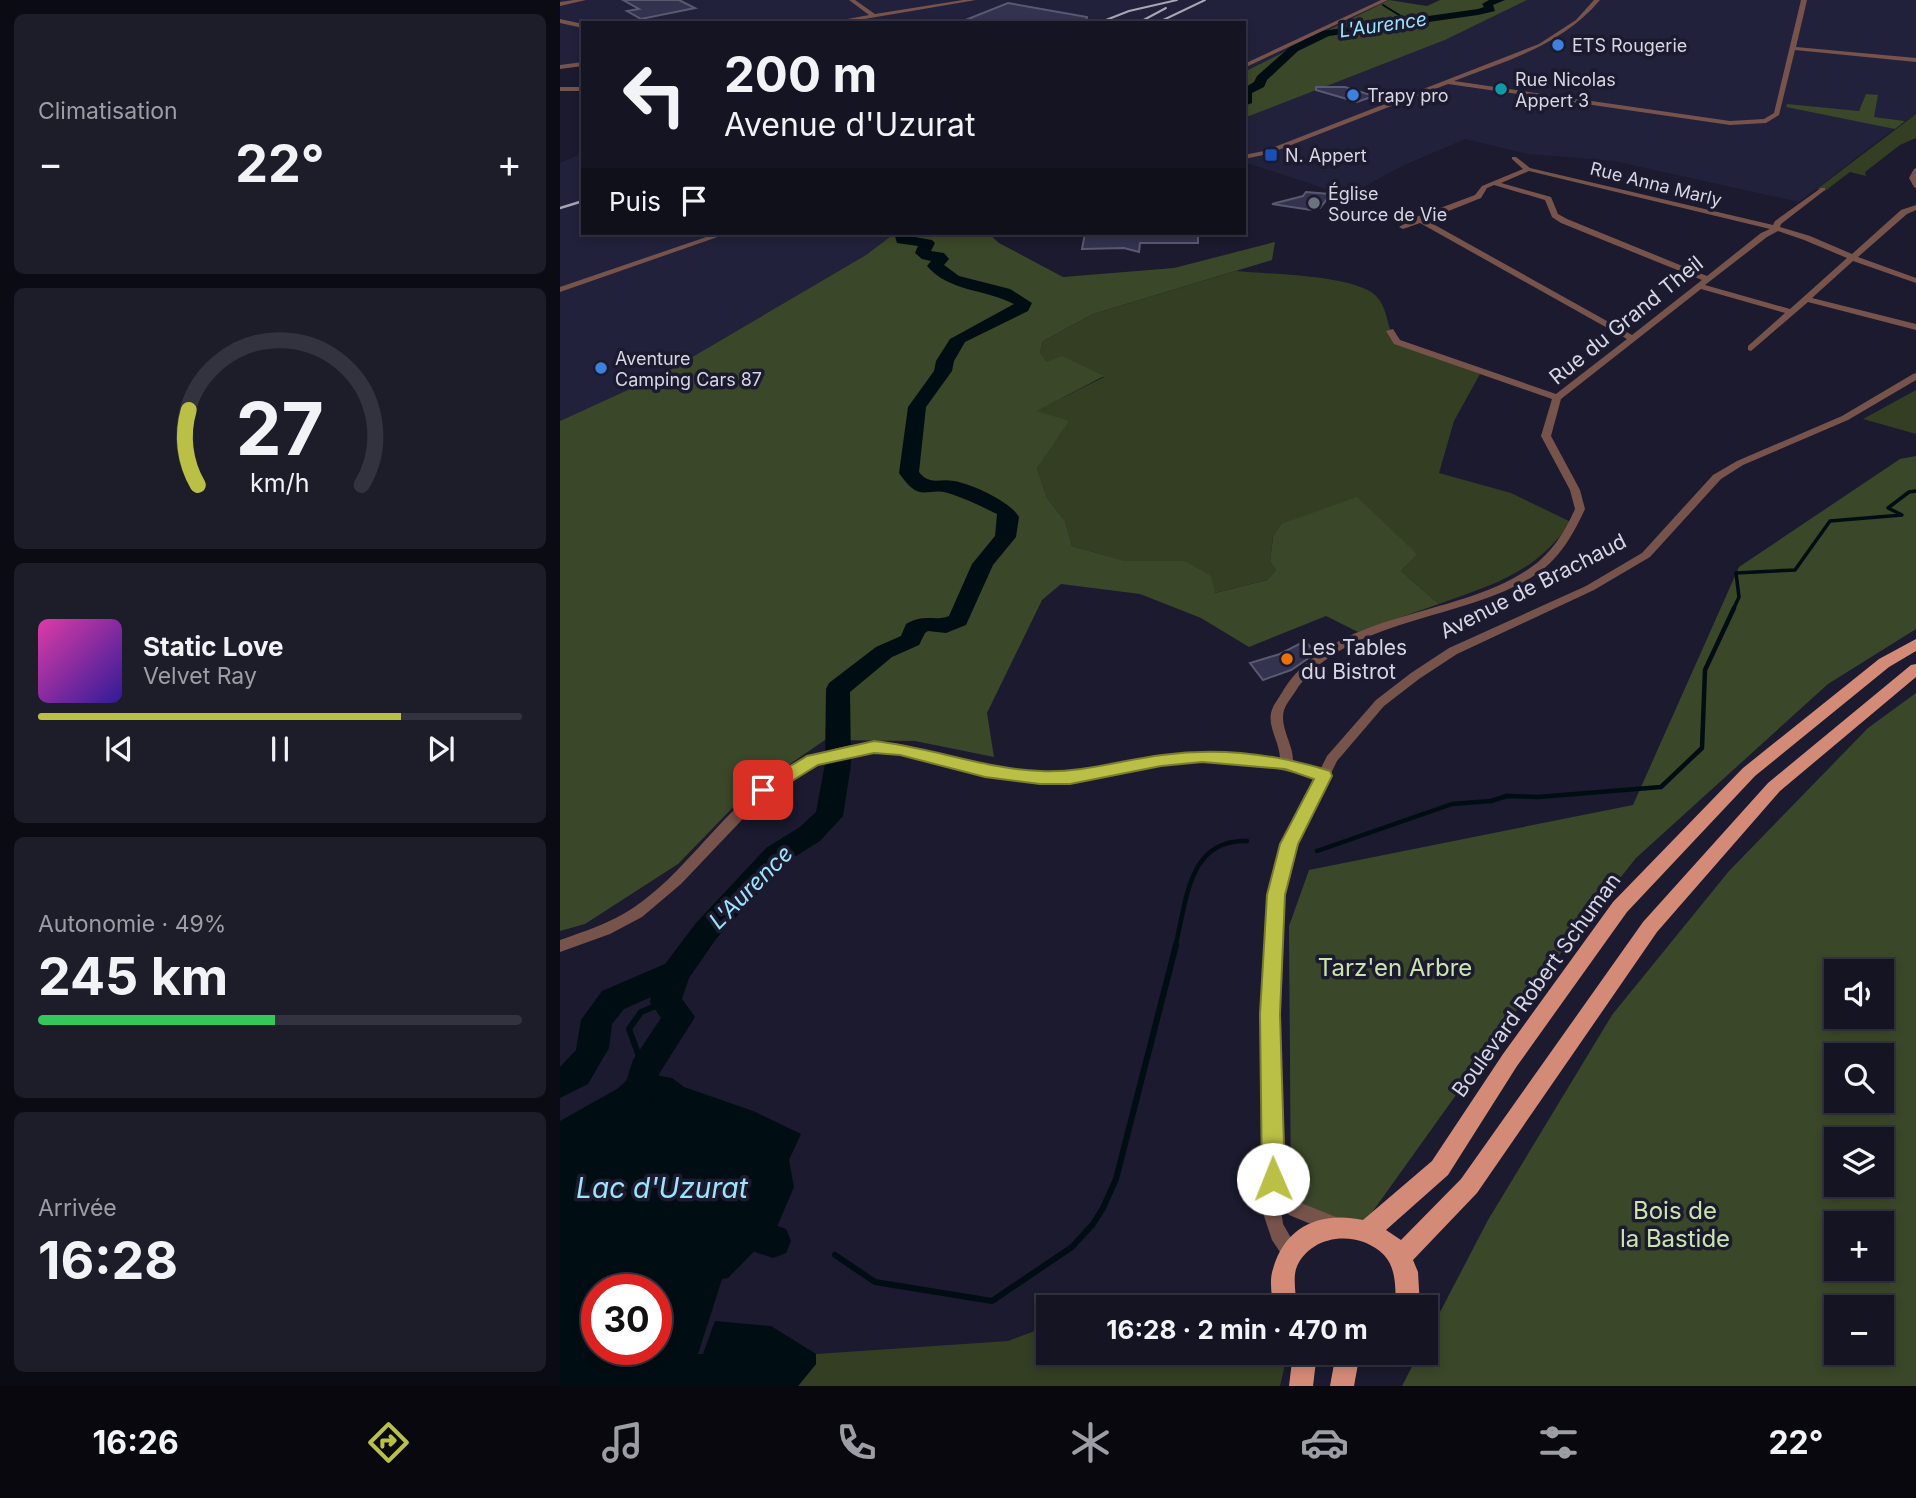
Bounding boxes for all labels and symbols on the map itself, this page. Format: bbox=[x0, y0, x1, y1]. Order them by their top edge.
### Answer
water label: L'Aurence bbox=[1338, 7, 1428, 43]
place label: ETS Rougerie bbox=[1572, 35, 1687, 56]
marker: ETS Rougerie bbox=[1550, 37, 1566, 53]
place label: Rue Nicolas Appert 3 bbox=[1515, 69, 1616, 111]
marker: Rue Nicolas Appert 3 bbox=[1493, 81, 1509, 97]
place label: Trapy pro bbox=[1367, 85, 1449, 106]
marker: Trapy pro bbox=[1345, 87, 1361, 103]
place label: N. Appert bbox=[1285, 145, 1367, 166]
marker: N. Appert bbox=[1263, 147, 1279, 163]
street label: Rue Anna Marly bbox=[1588, 158, 1724, 210]
place label: Église Source de Vie bbox=[1328, 182, 1447, 225]
marker: Église Source de Vie bbox=[1306, 195, 1322, 211]
street label: Rue du Grand Theil bbox=[1544, 250, 1708, 390]
place label: Aventure Camping Cars 87 bbox=[615, 348, 762, 390]
marker: Aventure Camping Cars 87 bbox=[593, 360, 609, 376]
street label: Avenue de Brachaud bbox=[1436, 528, 1630, 644]
place label: Les Tables du Bistrot bbox=[1301, 635, 1407, 684]
marker: Les Tables du Bistrot bbox=[1279, 651, 1295, 667]
pin bbox=[733, 760, 793, 820]
water label: L'Aurence bbox=[703, 839, 799, 935]
street label: Boulevard Robert Schuman bbox=[1446, 868, 1626, 1102]
park label: Tarz'en Arbre bbox=[1318, 953, 1472, 982]
position arrow bbox=[1236, 1142, 1310, 1216]
water label: Lac d'Uzurat bbox=[576, 1171, 749, 1205]
park label: Bois de la Bastide bbox=[1620, 1196, 1730, 1253]
speed limit sign: 30 bbox=[581, 1274, 672, 1365]

